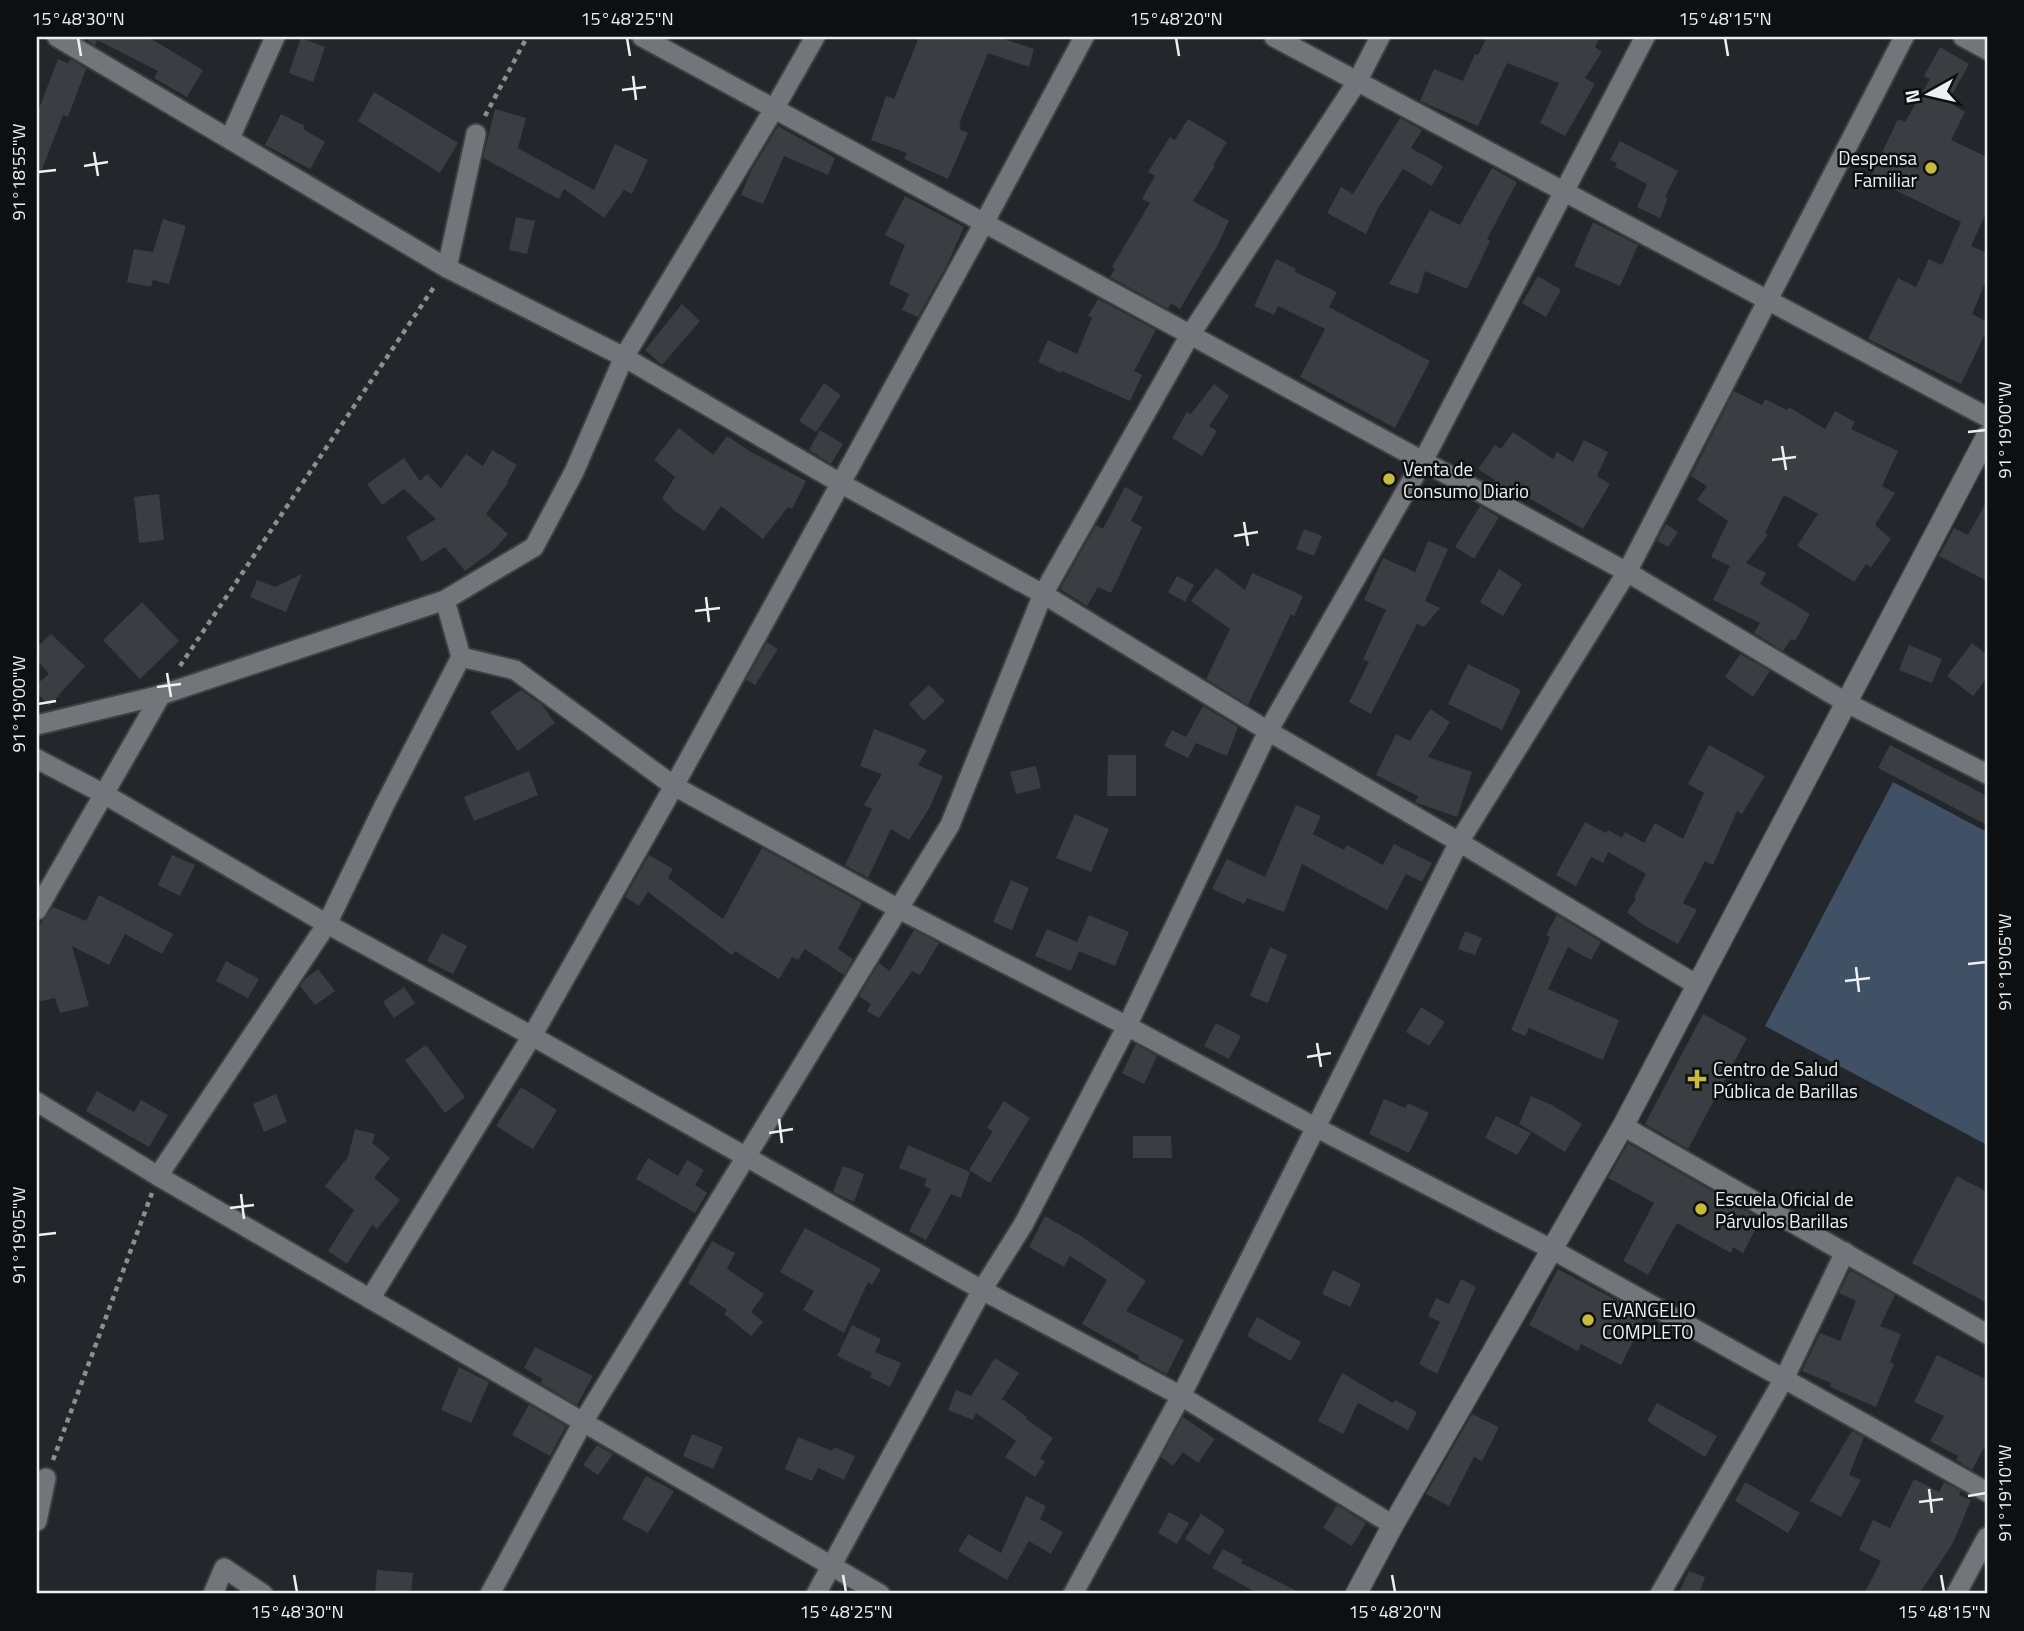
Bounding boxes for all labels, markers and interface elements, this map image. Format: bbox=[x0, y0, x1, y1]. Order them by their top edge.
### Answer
text: 15°48'30"N bbox=[31, 5, 125, 32]
text: 15°48'25"N bbox=[580, 5, 674, 32]
text: 15°48'20"N bbox=[1129, 5, 1223, 32]
text: 15°48'15"N bbox=[1678, 5, 1772, 32]
north arrow bbox=[1895, 60, 1965, 130]
text: N bbox=[1896, 88, 1927, 105]
text: 91°18'55"W bbox=[5, 123, 32, 220]
place label: Despensa Familiar bbox=[1838, 143, 1917, 194]
marker: Despensa Familiar bbox=[1923, 160, 1939, 176]
text: 91°19'00"W bbox=[1991, 381, 2018, 478]
place label: Venta de Consumo Diario bbox=[1403, 454, 1529, 505]
marker: Venta de Consumo Diario bbox=[1381, 471, 1397, 487]
text: 91°19'00"W bbox=[5, 655, 32, 752]
text: 91°19'05"W bbox=[1991, 913, 2018, 1010]
place label: Centro de Salud Pública de Barillas bbox=[1713, 1054, 1858, 1105]
marker: Centro de Salud Pública de Barillas bbox=[1687, 1069, 1707, 1089]
place label: Escuela Oficial de Párvulos Barillas bbox=[1715, 1184, 1854, 1235]
text: 91°19'05"W bbox=[5, 1186, 32, 1283]
marker: Escuela Oficial de Párvulos Barillas bbox=[1693, 1201, 1709, 1217]
place label: EVANGELIO COMPLETO bbox=[1602, 1295, 1696, 1346]
marker: EVANGELIO COMPLETO bbox=[1580, 1312, 1596, 1328]
text: 91°19'10"W bbox=[1991, 1444, 2018, 1541]
text: 15°48'30"N bbox=[250, 1598, 344, 1625]
text: 15°48'25"N bbox=[799, 1598, 893, 1625]
text: 15°48'20"N bbox=[1348, 1598, 1442, 1625]
text: 15°48'15"N bbox=[1897, 1598, 1991, 1625]

